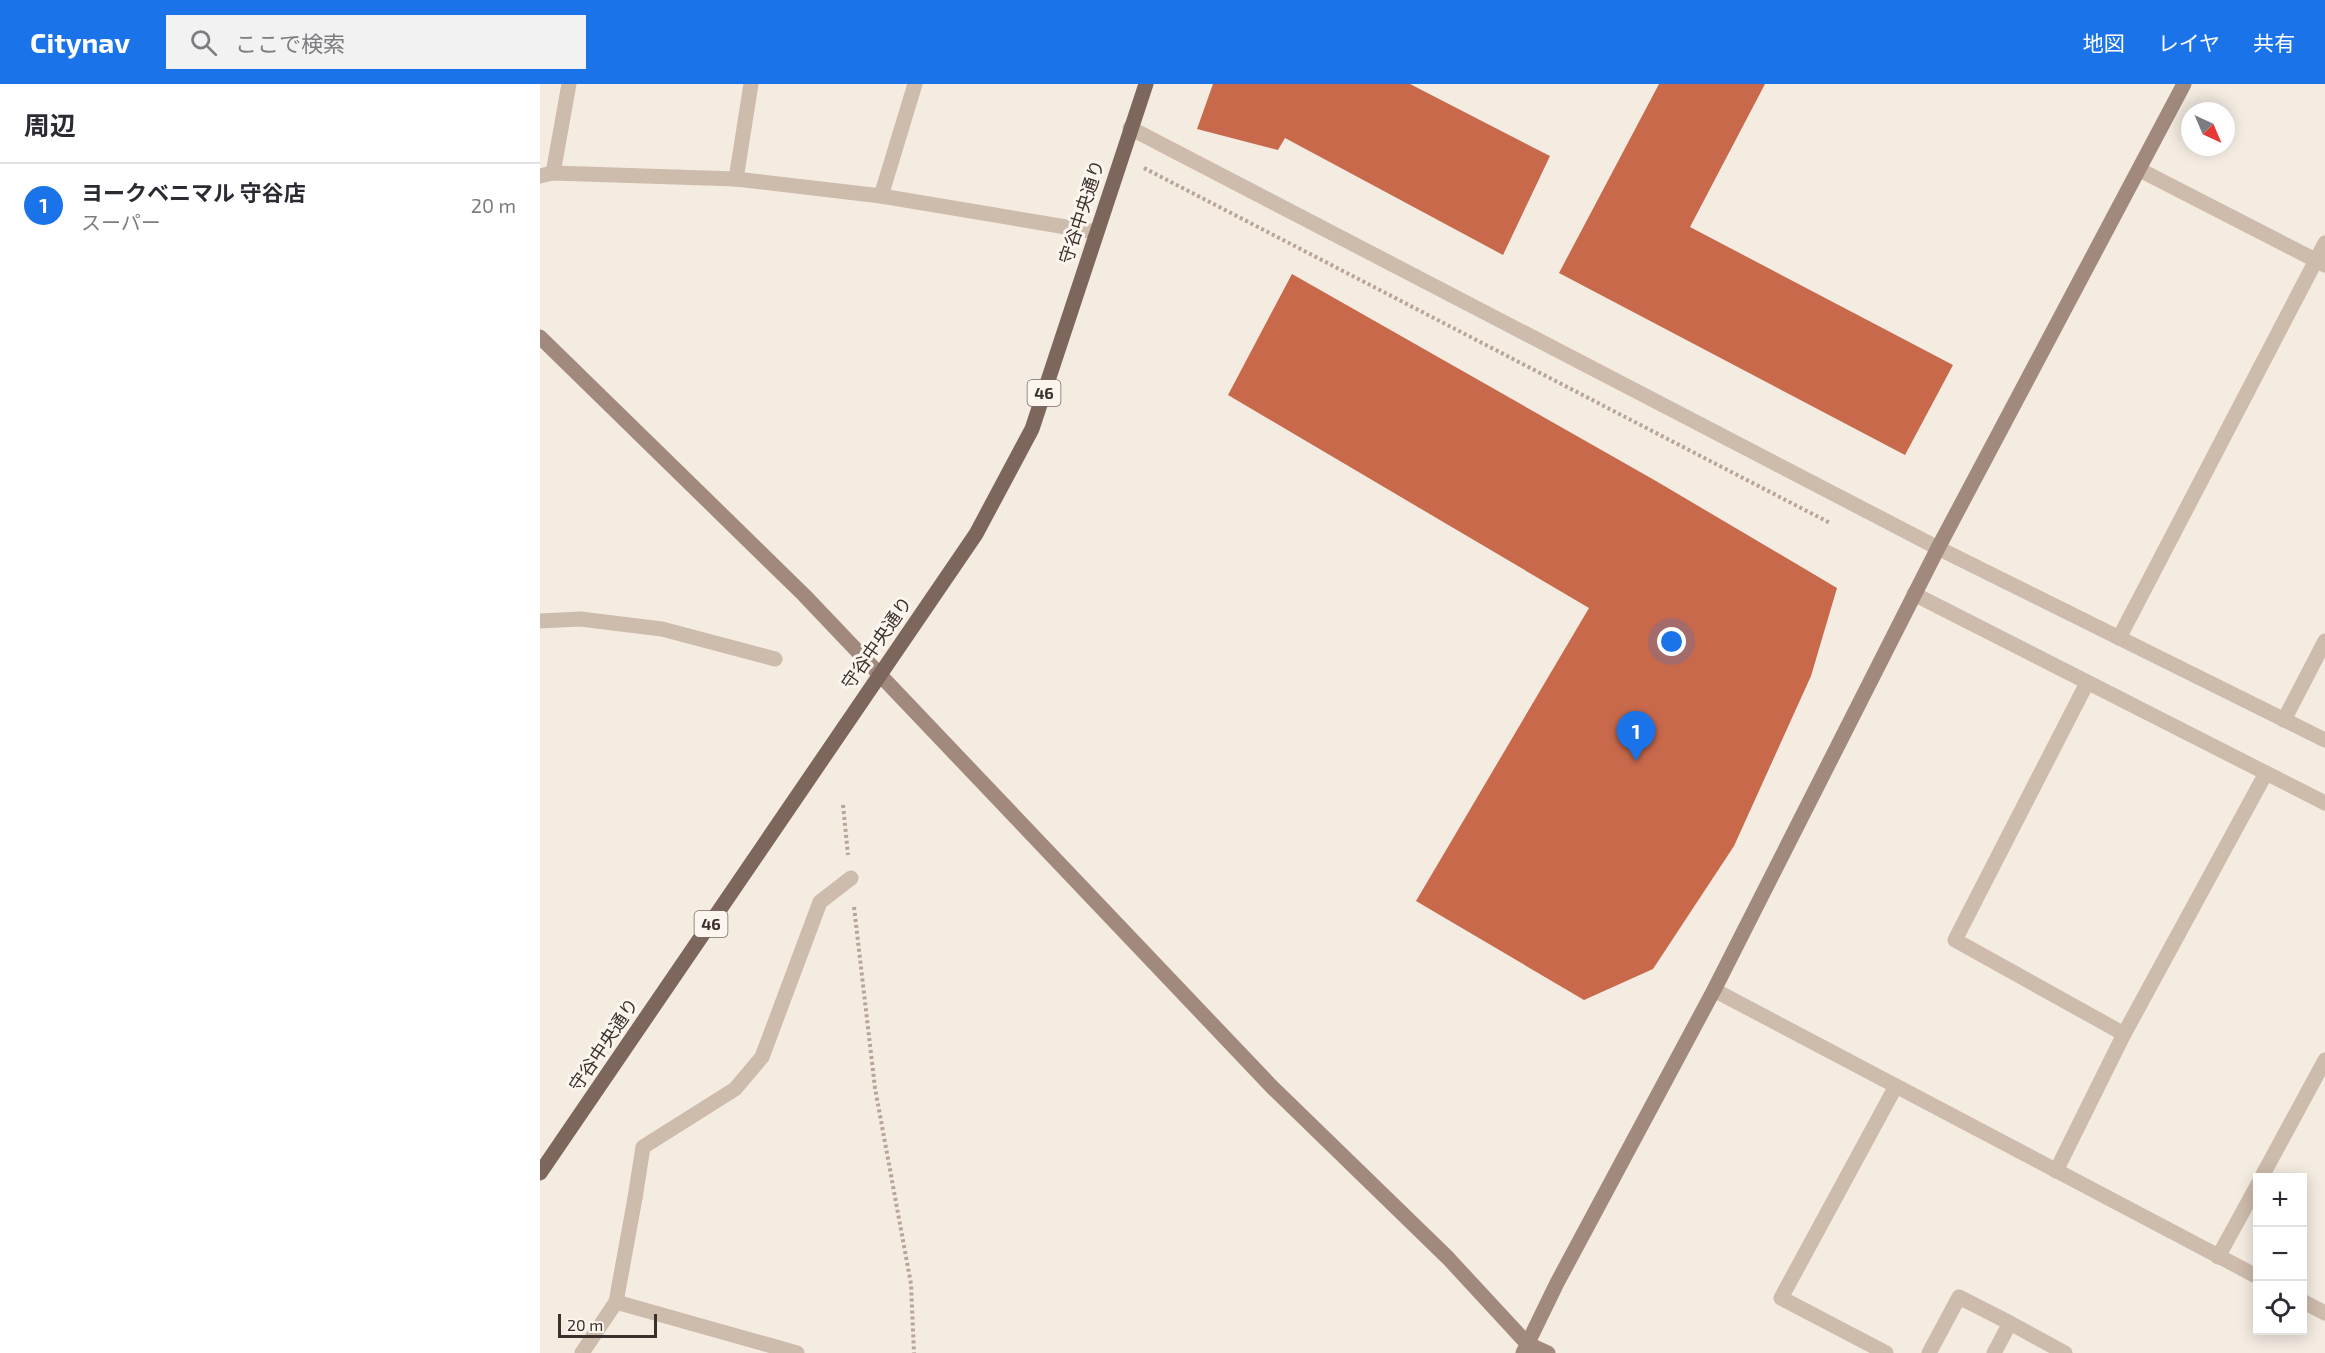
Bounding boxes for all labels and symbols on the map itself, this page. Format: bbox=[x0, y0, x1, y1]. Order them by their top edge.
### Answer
north arrow bbox=[2181, 102, 2235, 156]
street label: 守谷中央通り bbox=[1054, 157, 1108, 266]
road number: 46 bbox=[1028, 380, 1060, 406]
street label: 守谷中央通り bbox=[836, 592, 916, 693]
your location bbox=[1657, 627, 1686, 656]
pin: 1 bbox=[1616, 712, 1656, 761]
road number: 46 bbox=[694, 911, 728, 937]
street label: 守谷中央通り bbox=[564, 994, 642, 1095]
scale bar bbox=[558, 1311, 657, 1338]

